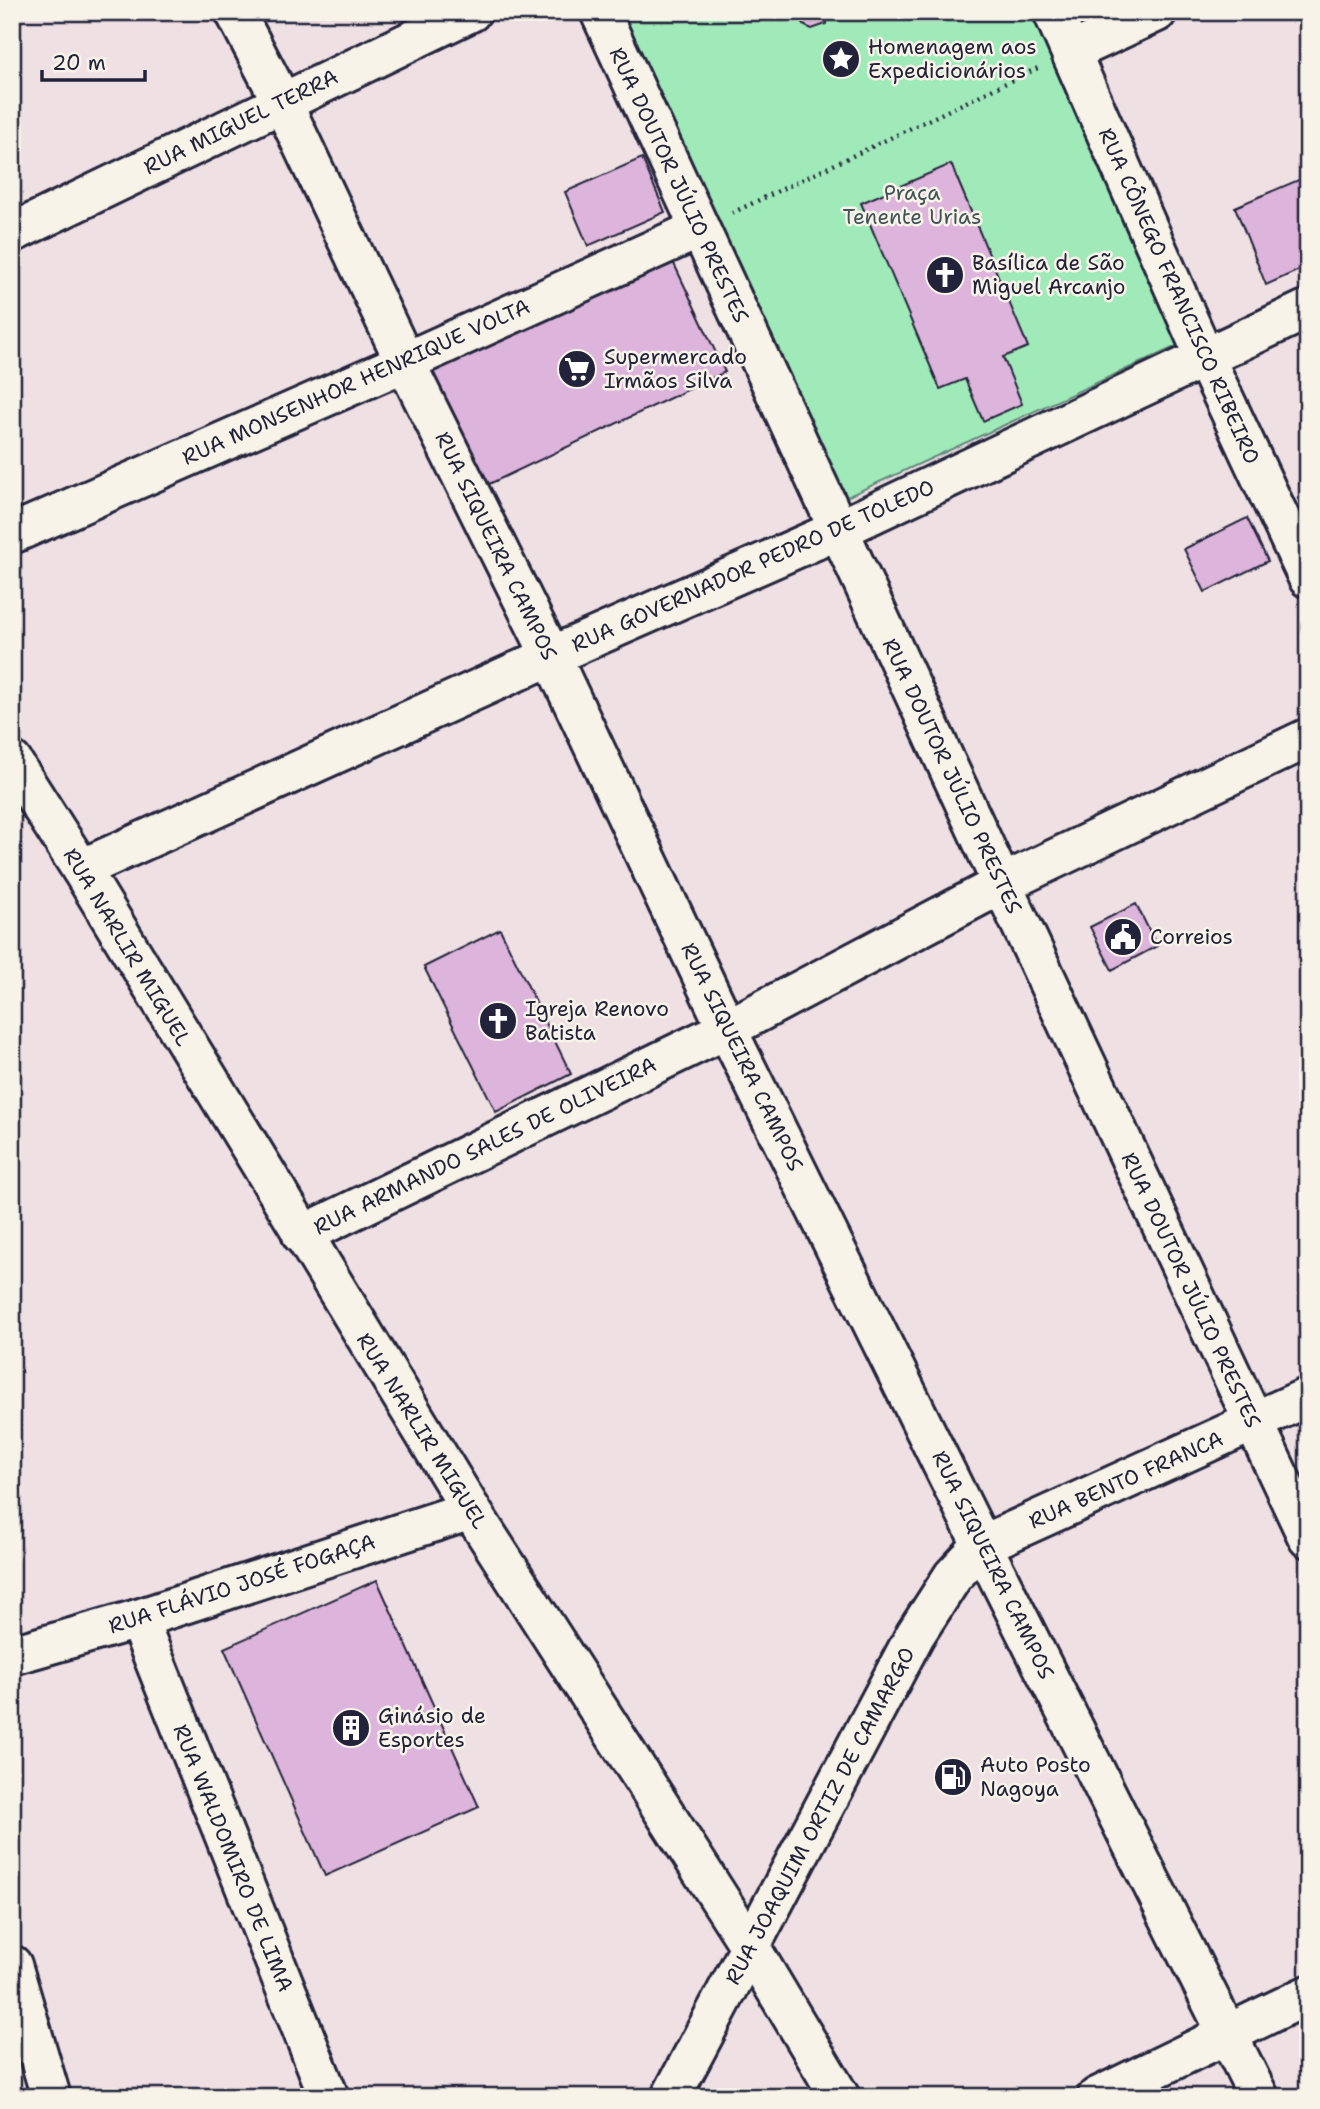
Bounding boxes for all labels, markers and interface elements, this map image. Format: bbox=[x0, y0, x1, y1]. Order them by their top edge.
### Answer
place label: Homenagem aos Expedicionários bbox=[868, 33, 1037, 85]
scale bar bbox=[42, 38, 145, 82]
place icon: Homenagem aos Expedicionários bbox=[820, 38, 862, 80]
street label: RUA DOUTOR JÚLIO PRESTES bbox=[603, 42, 756, 327]
text: 20 m bbox=[52, 49, 106, 77]
street label: RUA MIGUEL TERRA bbox=[139, 63, 343, 181]
street label: RUA CÔNEGO FRANCISCO RIBEIRO bbox=[1092, 123, 1267, 468]
park label: Praça Tenente Urias bbox=[843, 179, 981, 231]
place label: Basílica de São Miguel Arcanjo bbox=[972, 249, 1126, 301]
church icon: Basílica de São Miguel Arcanjo bbox=[924, 254, 966, 296]
street label: RUA MONSENHOR HENRIQUE VOLTA bbox=[178, 292, 534, 472]
place label: Supermercado Irmãos Silva bbox=[604, 343, 747, 395]
supermarket icon: Supermercado Irmãos Silva bbox=[556, 348, 598, 390]
street label: RUA SIQUEIRA CAMPOS bbox=[428, 427, 564, 665]
street label: RUA GOVERNADOR PEDRO DE TOLEDO bbox=[567, 473, 939, 659]
street label: RUA DOUTOR JÚLIO PRESTES bbox=[876, 633, 1029, 918]
street label: RUA NARLIR MIGUEL bbox=[57, 843, 197, 1052]
public building icon: Correios bbox=[1102, 916, 1144, 958]
place label: Correios bbox=[1150, 923, 1233, 951]
street label: RUA SIQUEIRA CAMPOS bbox=[674, 938, 810, 1176]
place label: Igreja Renovo Batista bbox=[525, 995, 669, 1047]
church icon: Igreja Renovo Batista bbox=[477, 1000, 519, 1042]
street label: RUA ARMANDO SALES DE OLIVEIRA bbox=[309, 1051, 661, 1241]
street label: RUA DOUTOR JÚLIO PRESTES bbox=[1115, 1147, 1268, 1432]
street label: RUA NARLIR MIGUEL bbox=[350, 1328, 494, 1535]
street label: RUA BENTO FRANCA bbox=[1024, 1424, 1228, 1536]
street label: RUA SIQUEIRA CAMPOS bbox=[925, 1446, 1061, 1684]
street label: RUA FLÁVIO JOSÉ FOGAÇA bbox=[105, 1527, 379, 1640]
street label: RUA JOAQUIM ORTIZ DE CAMARGO bbox=[719, 1642, 921, 1990]
place label: Ginásio de Esportes bbox=[378, 1702, 486, 1754]
building icon: Ginásio de Esportes bbox=[330, 1707, 372, 1749]
street label: RUA WALDOMIRO DE LIMA bbox=[166, 1720, 300, 1996]
place label: Auto Posto Nagoya bbox=[980, 1751, 1091, 1803]
fuel station icon: Auto Posto Nagoya bbox=[932, 1756, 974, 1798]

